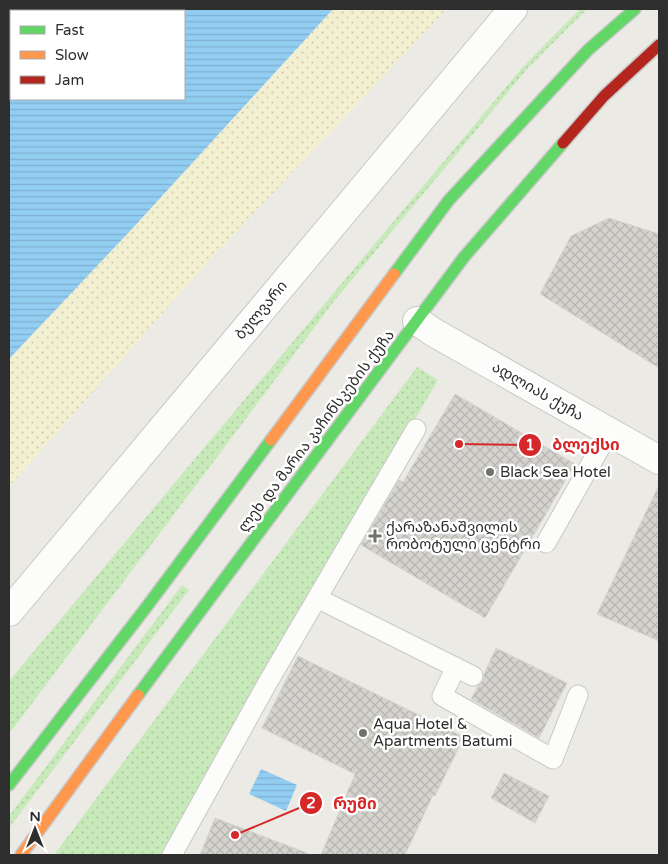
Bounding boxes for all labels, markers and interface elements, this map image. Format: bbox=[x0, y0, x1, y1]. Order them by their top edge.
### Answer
legend bbox=[10, 10, 185, 100]
text: Fast bbox=[55, 21, 85, 39]
text: Slow bbox=[55, 46, 89, 64]
text: Jam bbox=[55, 71, 84, 89]
street label: ბულვარი bbox=[231, 277, 291, 343]
street label: ლეხ და მარია კაჩინსკების ქუჩა bbox=[234, 326, 398, 536]
street label: ადლიას ქუჩა bbox=[489, 358, 587, 424]
callout: ბლექსი bbox=[517, 429, 630, 460]
text: ბლექსი bbox=[552, 435, 620, 455]
text: 1 bbox=[525, 436, 535, 454]
place label: Black Sea Hotel bbox=[500, 463, 611, 481]
marker: Black Sea Hotel bbox=[484, 466, 496, 478]
place label: ქარაზანაშვილის რობოტული ცენტრი bbox=[386, 518, 541, 553]
marker: ქარაზანაშვილის რობოტული ცენტრი bbox=[368, 529, 382, 543]
place label: Aqua Hotel & Apartments Batumi bbox=[373, 715, 513, 750]
marker: Aqua Hotel & Apartments Batumi bbox=[357, 727, 369, 739]
callout: რუმი bbox=[298, 788, 387, 819]
text: 2 bbox=[306, 794, 316, 812]
text: რუმი bbox=[333, 794, 377, 814]
north arrow bbox=[10, 804, 60, 854]
text: N bbox=[29, 808, 41, 825]

